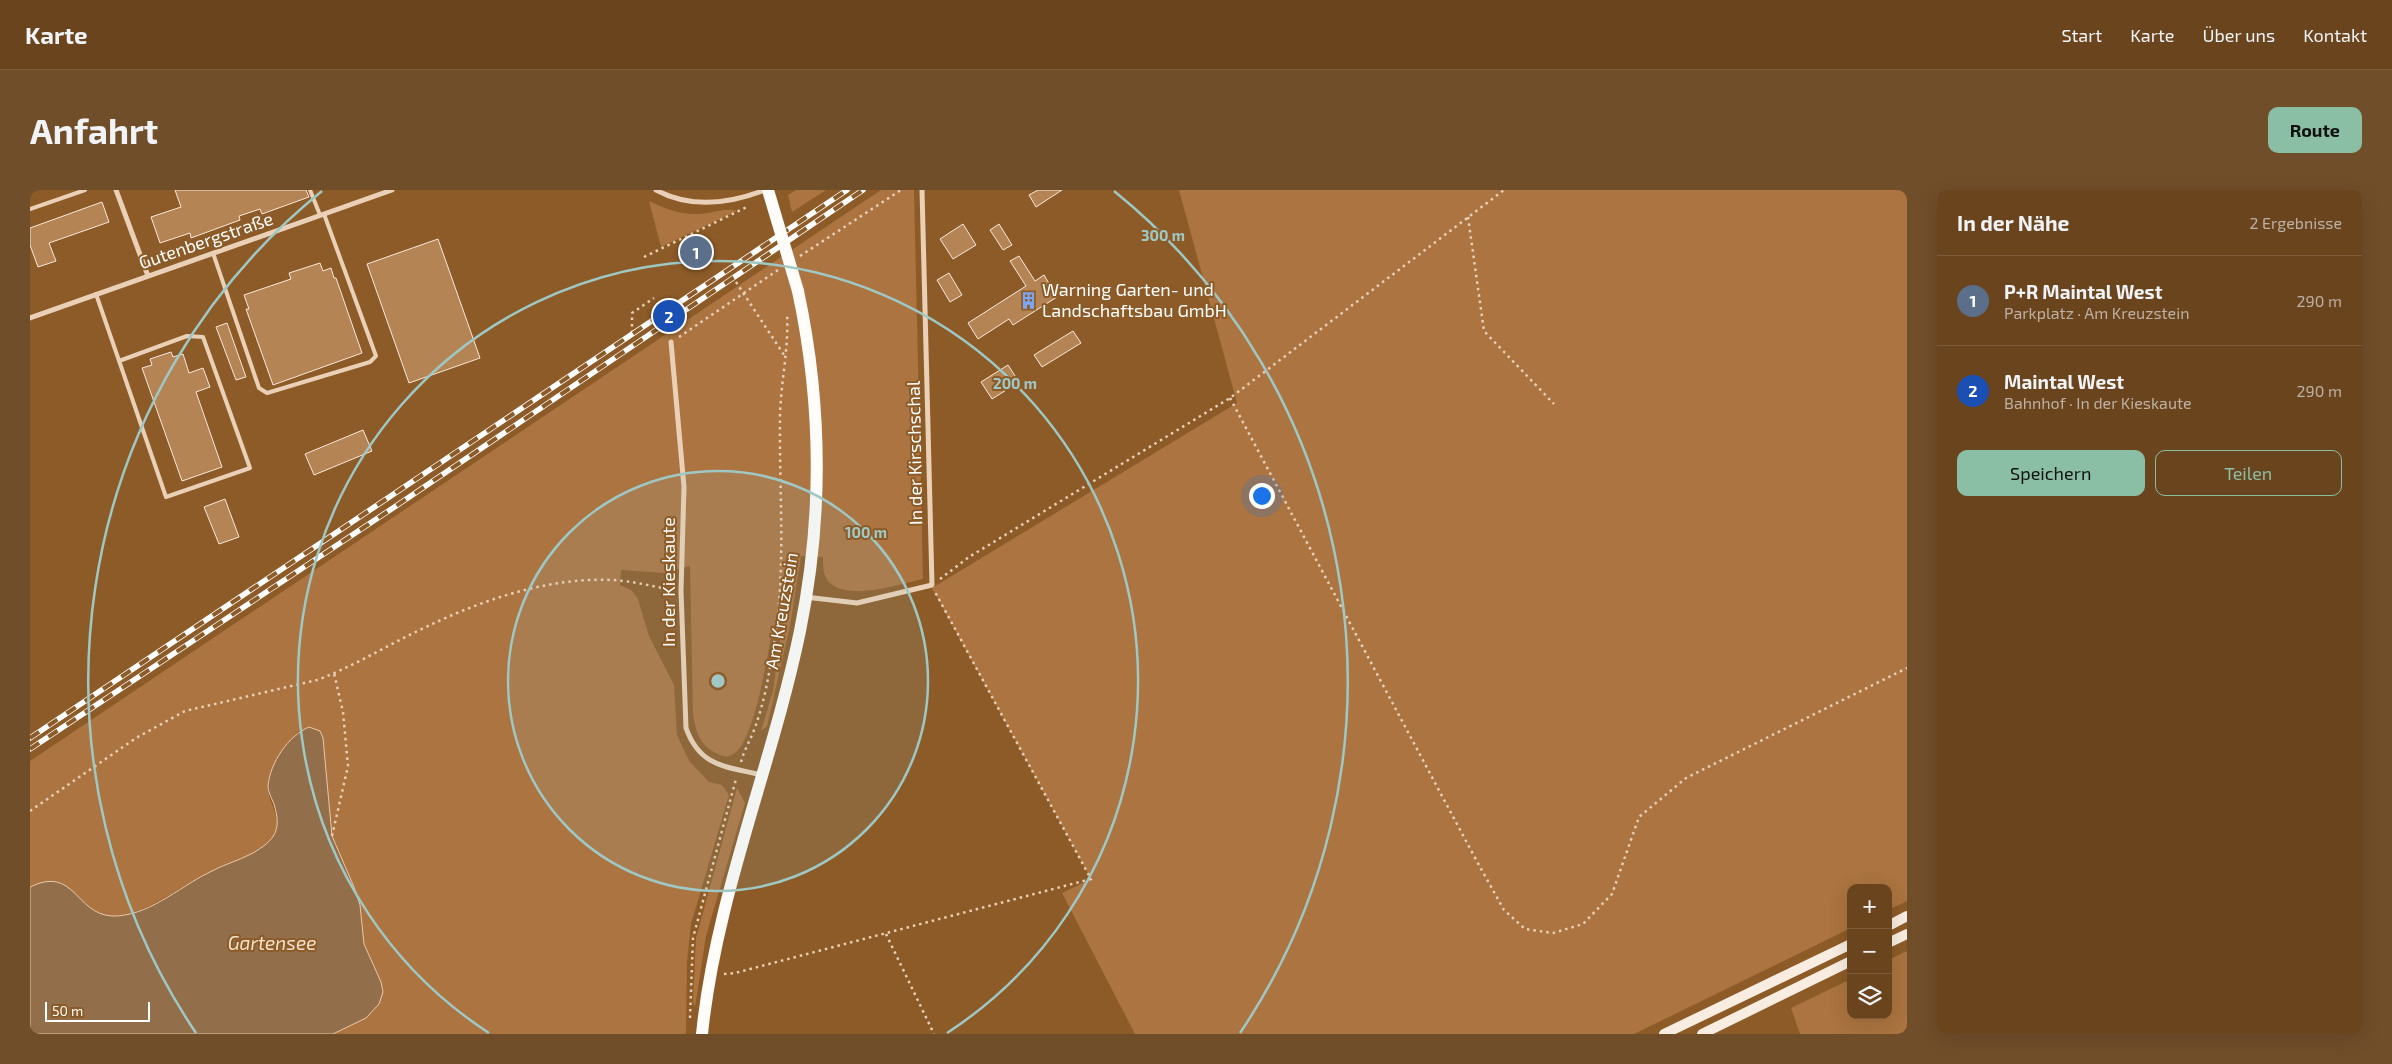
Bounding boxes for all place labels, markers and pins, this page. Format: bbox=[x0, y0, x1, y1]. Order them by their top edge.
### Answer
pin: 1 bbox=[680, 233, 712, 271]
place label: Warning Garten- und Landschaftsbau GmbH bbox=[1042, 278, 1227, 321]
building icon: Warning Garten- und Landschaftsbau GmbH bbox=[1018, 290, 1038, 310]
pin: 2 bbox=[653, 297, 685, 335]
centre of rings bbox=[709, 672, 727, 690]

